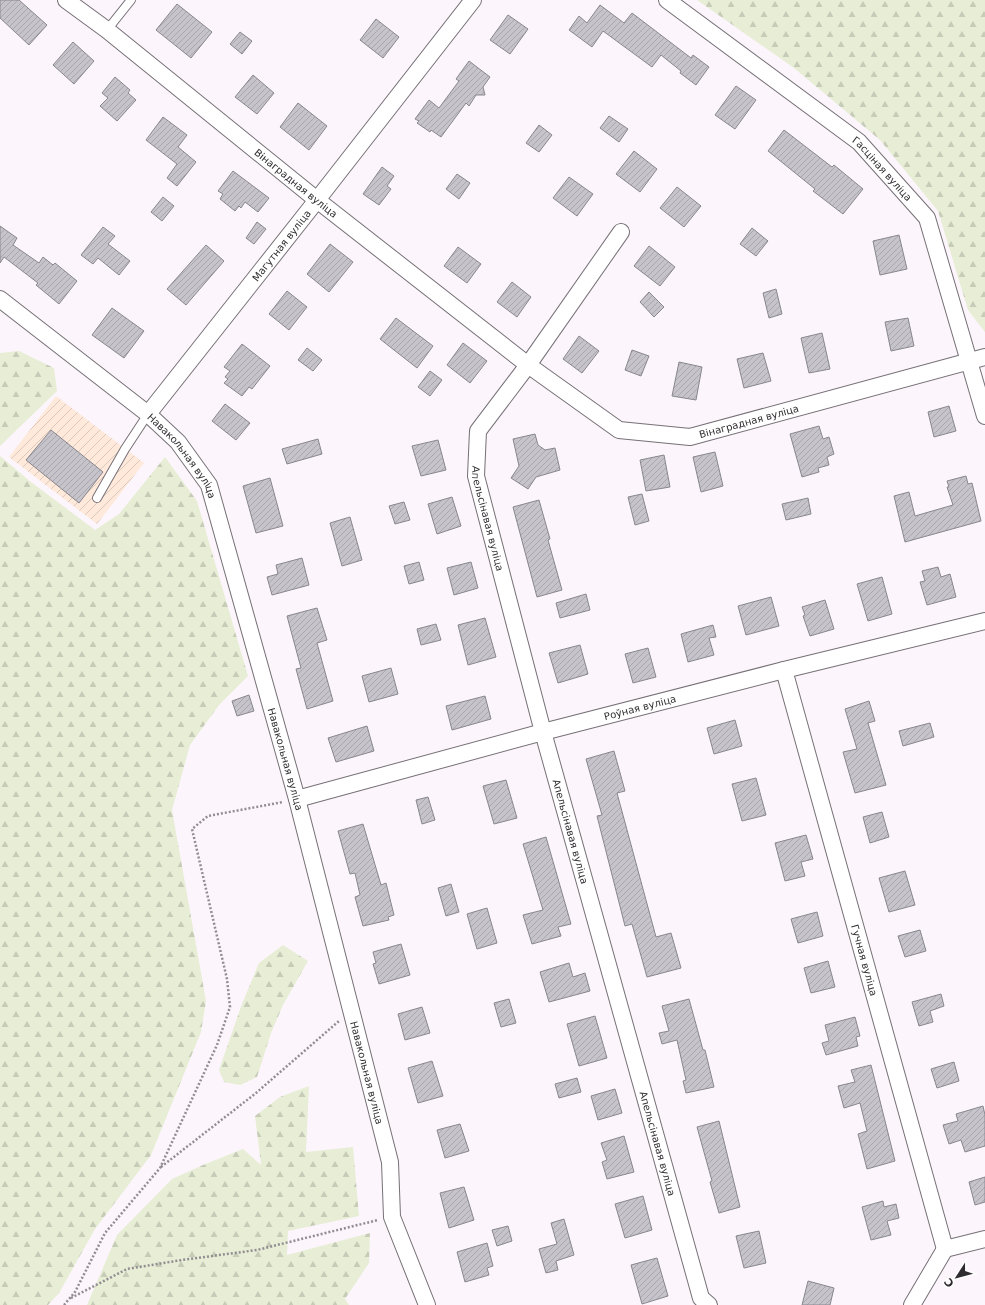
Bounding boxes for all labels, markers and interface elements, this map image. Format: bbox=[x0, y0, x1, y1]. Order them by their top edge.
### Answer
street label: Гасціная вуліца bbox=[850, 134, 914, 203]
street label: Вінаградная вуліца bbox=[252, 147, 339, 220]
street label: Магутная вуліца bbox=[250, 208, 313, 283]
street label: Вінаградная вуліца bbox=[698, 403, 800, 440]
street label: Навакольная вуліца bbox=[145, 411, 217, 500]
street label: Апельсінавая вуліца bbox=[470, 466, 506, 572]
street label: Роўная вуліца bbox=[603, 693, 677, 722]
street label: Навакольная вуліца bbox=[266, 707, 305, 812]
street label: Апельсінавая вуліца bbox=[550, 778, 590, 885]
street label: Гучная вуліца bbox=[849, 923, 879, 997]
street label: Навакольная вуліца bbox=[348, 1020, 385, 1125]
street label: Апельсінавая вуліца bbox=[638, 1090, 677, 1197]
north arrow bbox=[937, 1257, 977, 1297]
text: С bbox=[942, 1275, 957, 1290]

